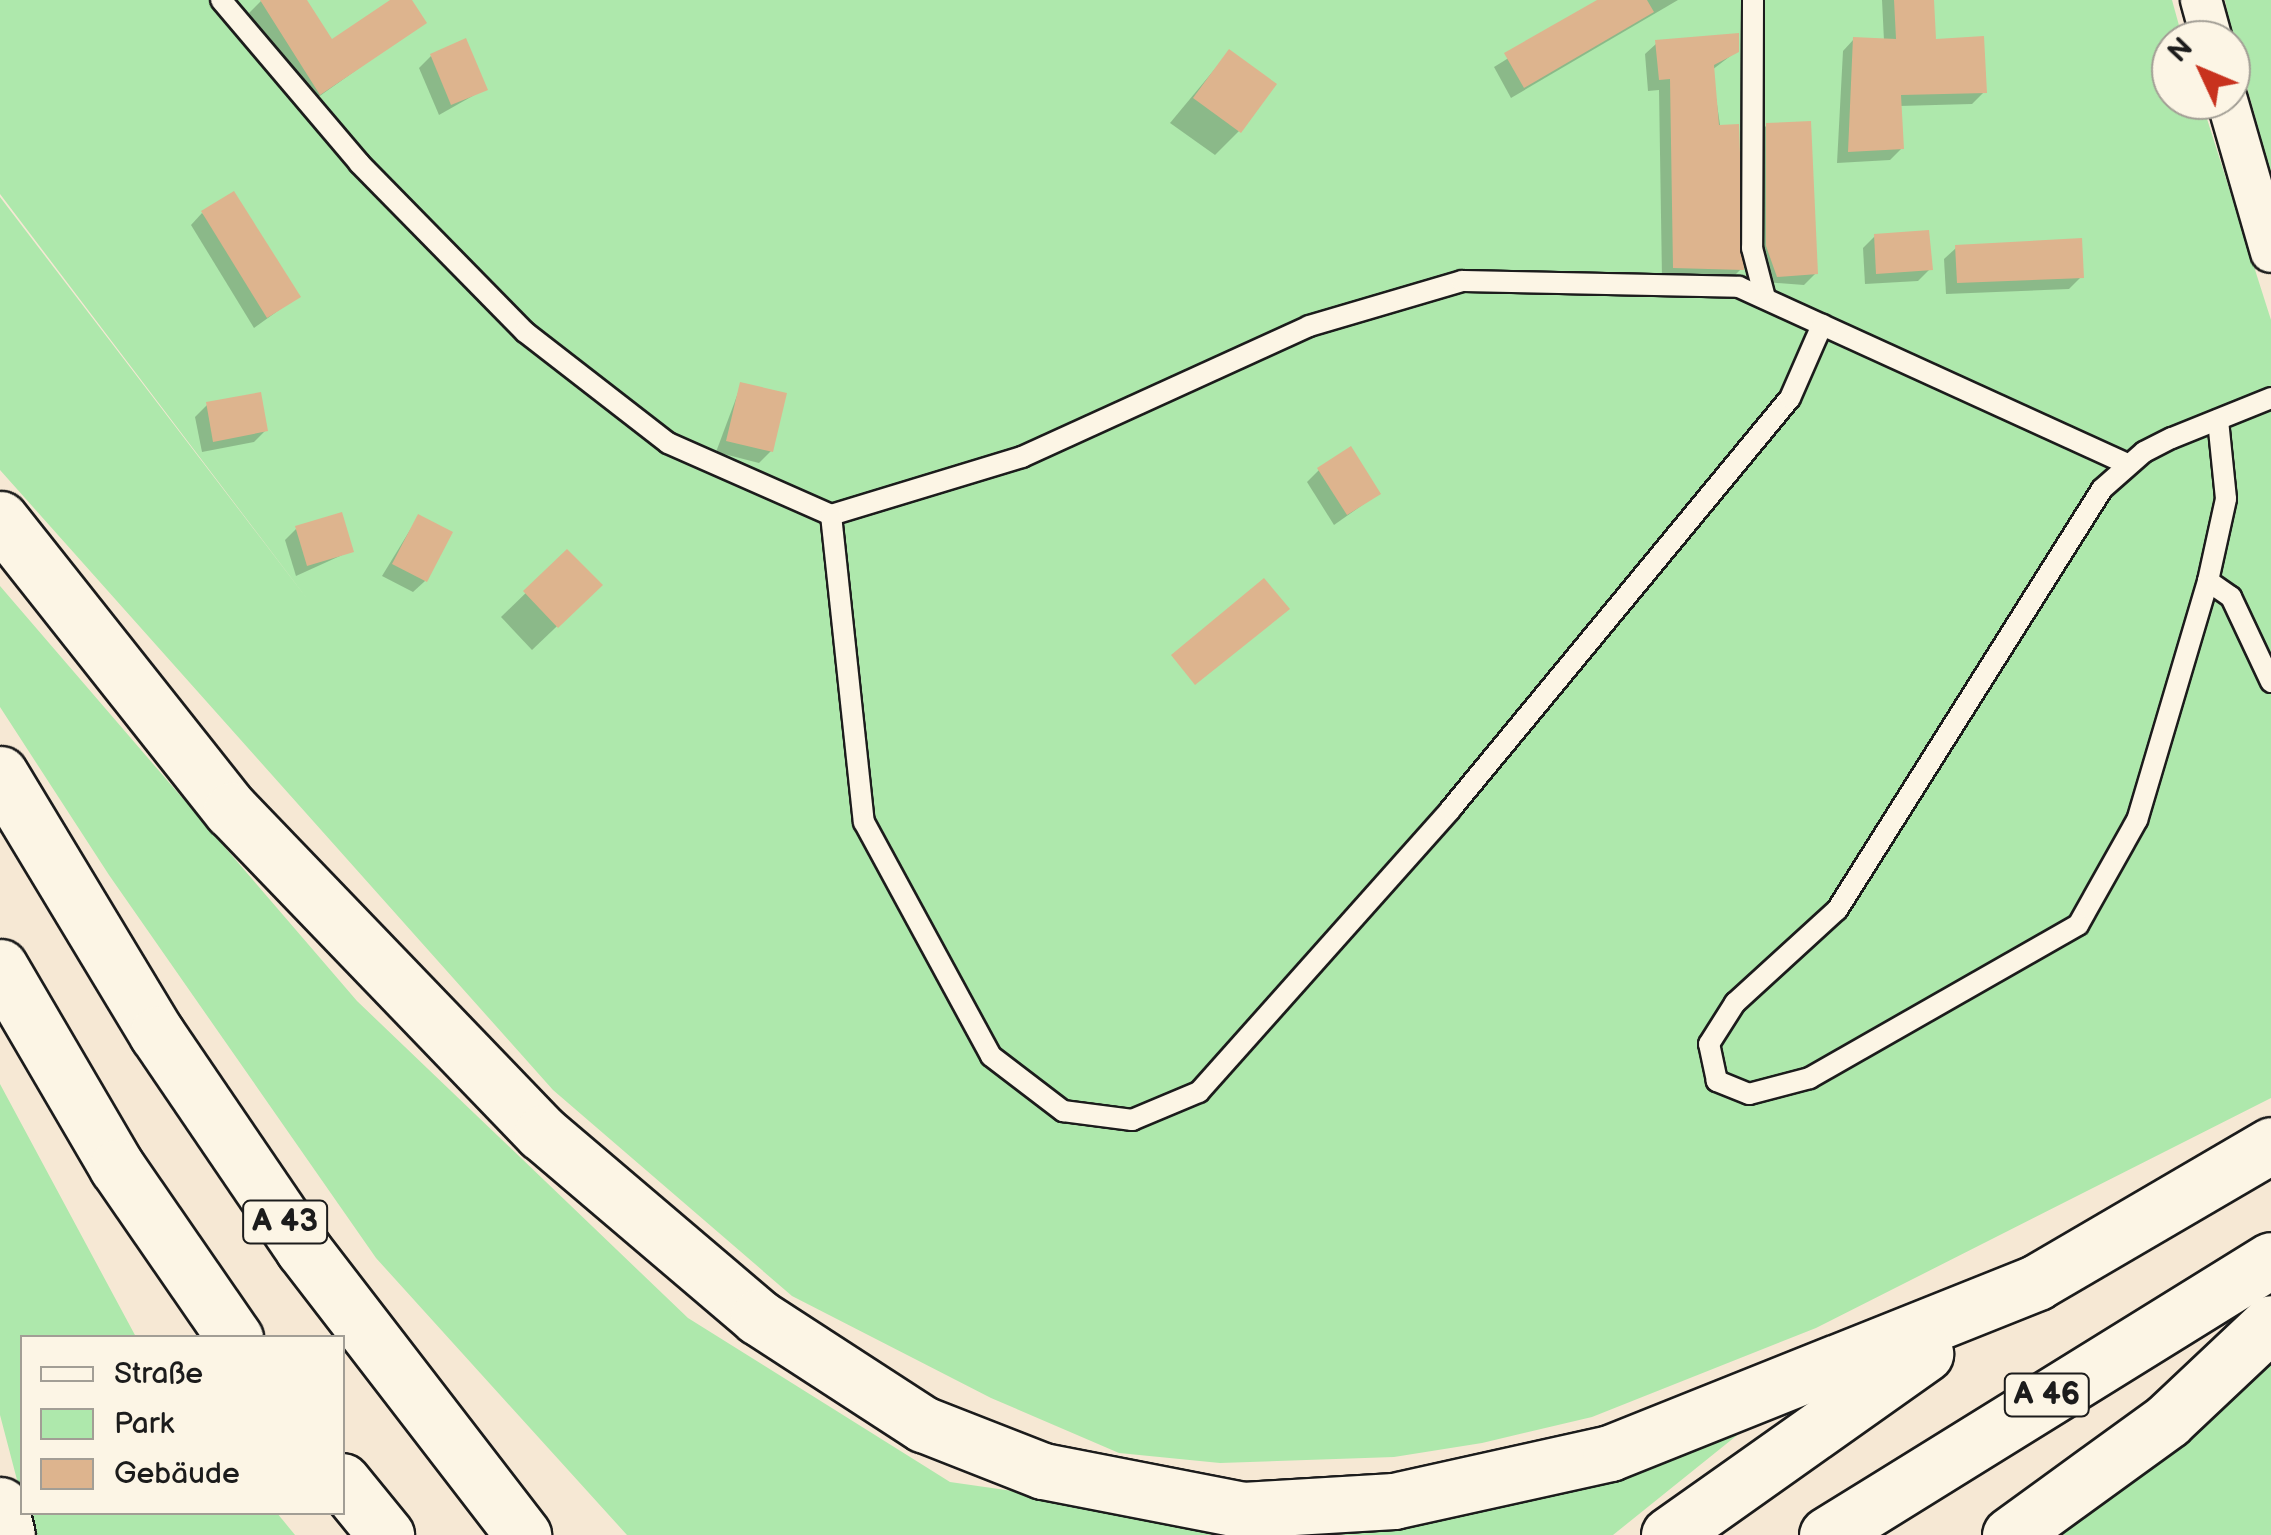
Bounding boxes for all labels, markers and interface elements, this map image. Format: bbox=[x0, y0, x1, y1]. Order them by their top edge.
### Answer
north arrow bbox=[2151, 20, 2251, 120]
text: N bbox=[2161, 31, 2200, 69]
road number: A 43 bbox=[240, 1195, 330, 1249]
legend bbox=[20, 1335, 345, 1515]
text: Straße bbox=[114, 1356, 203, 1392]
road number: A 46 bbox=[2002, 1368, 2092, 1422]
text: Park bbox=[114, 1406, 174, 1442]
text: Gebäude bbox=[114, 1456, 240, 1492]

